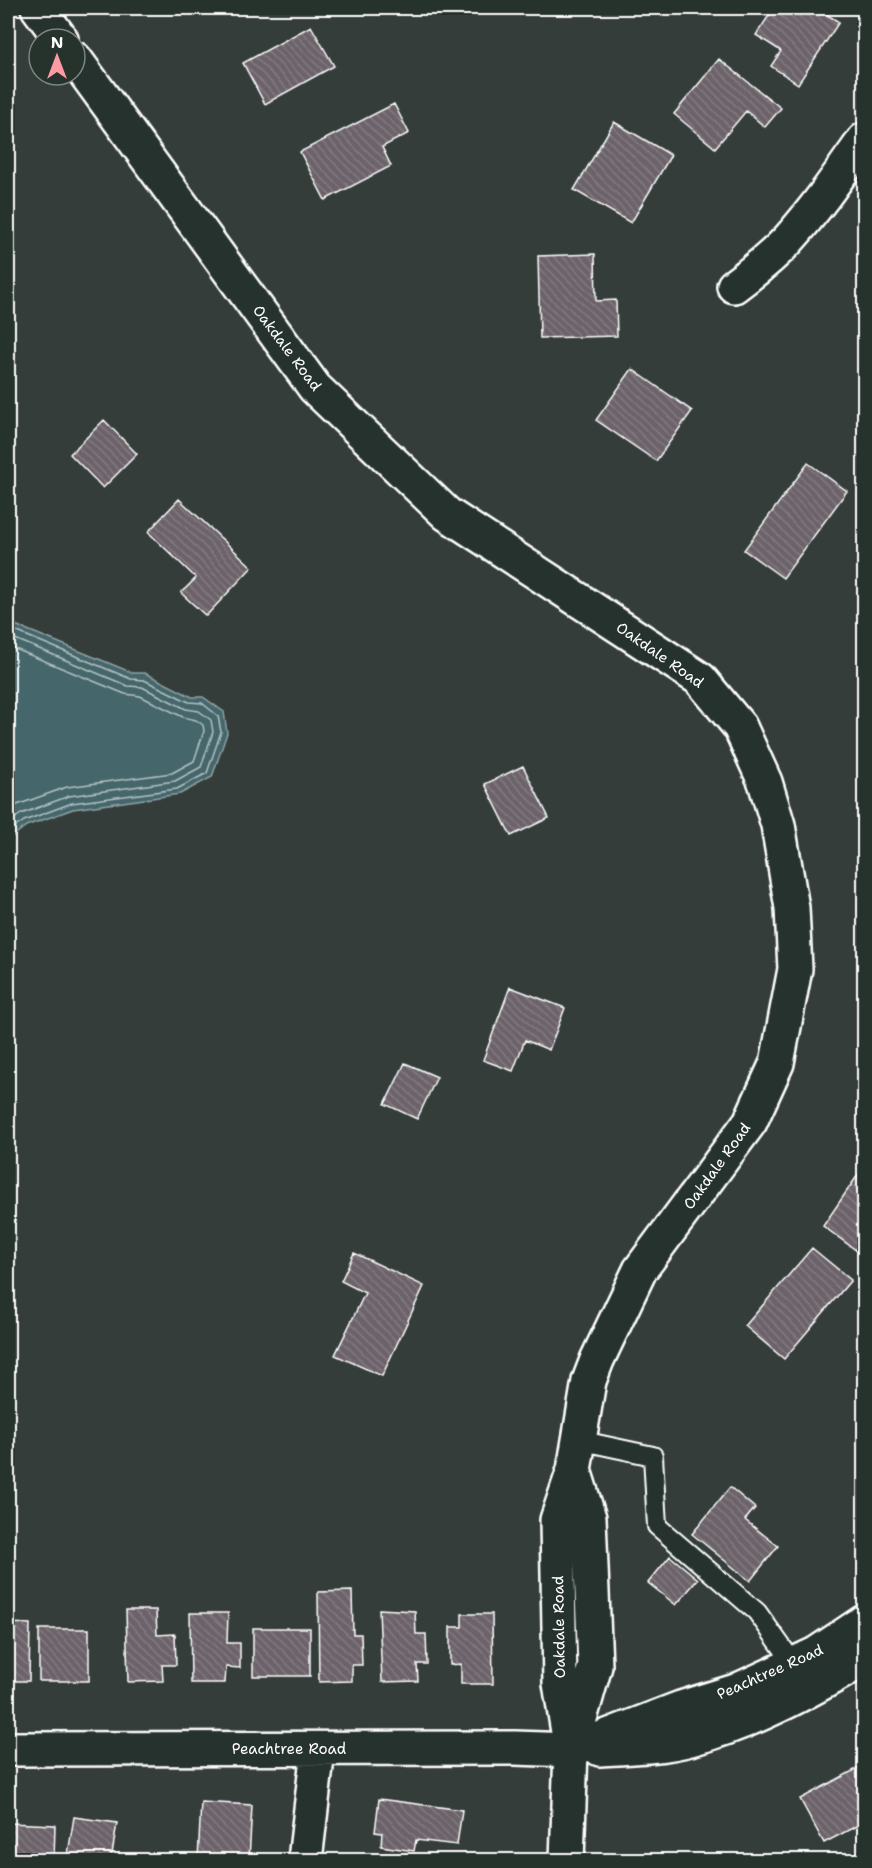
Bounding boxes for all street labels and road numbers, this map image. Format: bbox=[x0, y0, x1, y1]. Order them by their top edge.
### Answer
street label: Oakdale Road bbox=[248, 301, 326, 395]
street label: Oakdale Road bbox=[612, 617, 708, 693]
street label: Oakdale Road bbox=[679, 1118, 756, 1213]
street label: Oakdale Road bbox=[548, 1575, 570, 1678]
street label: Peachtree Road bbox=[714, 1639, 827, 1704]
street label: Peachtree Road bbox=[232, 1739, 347, 1759]

